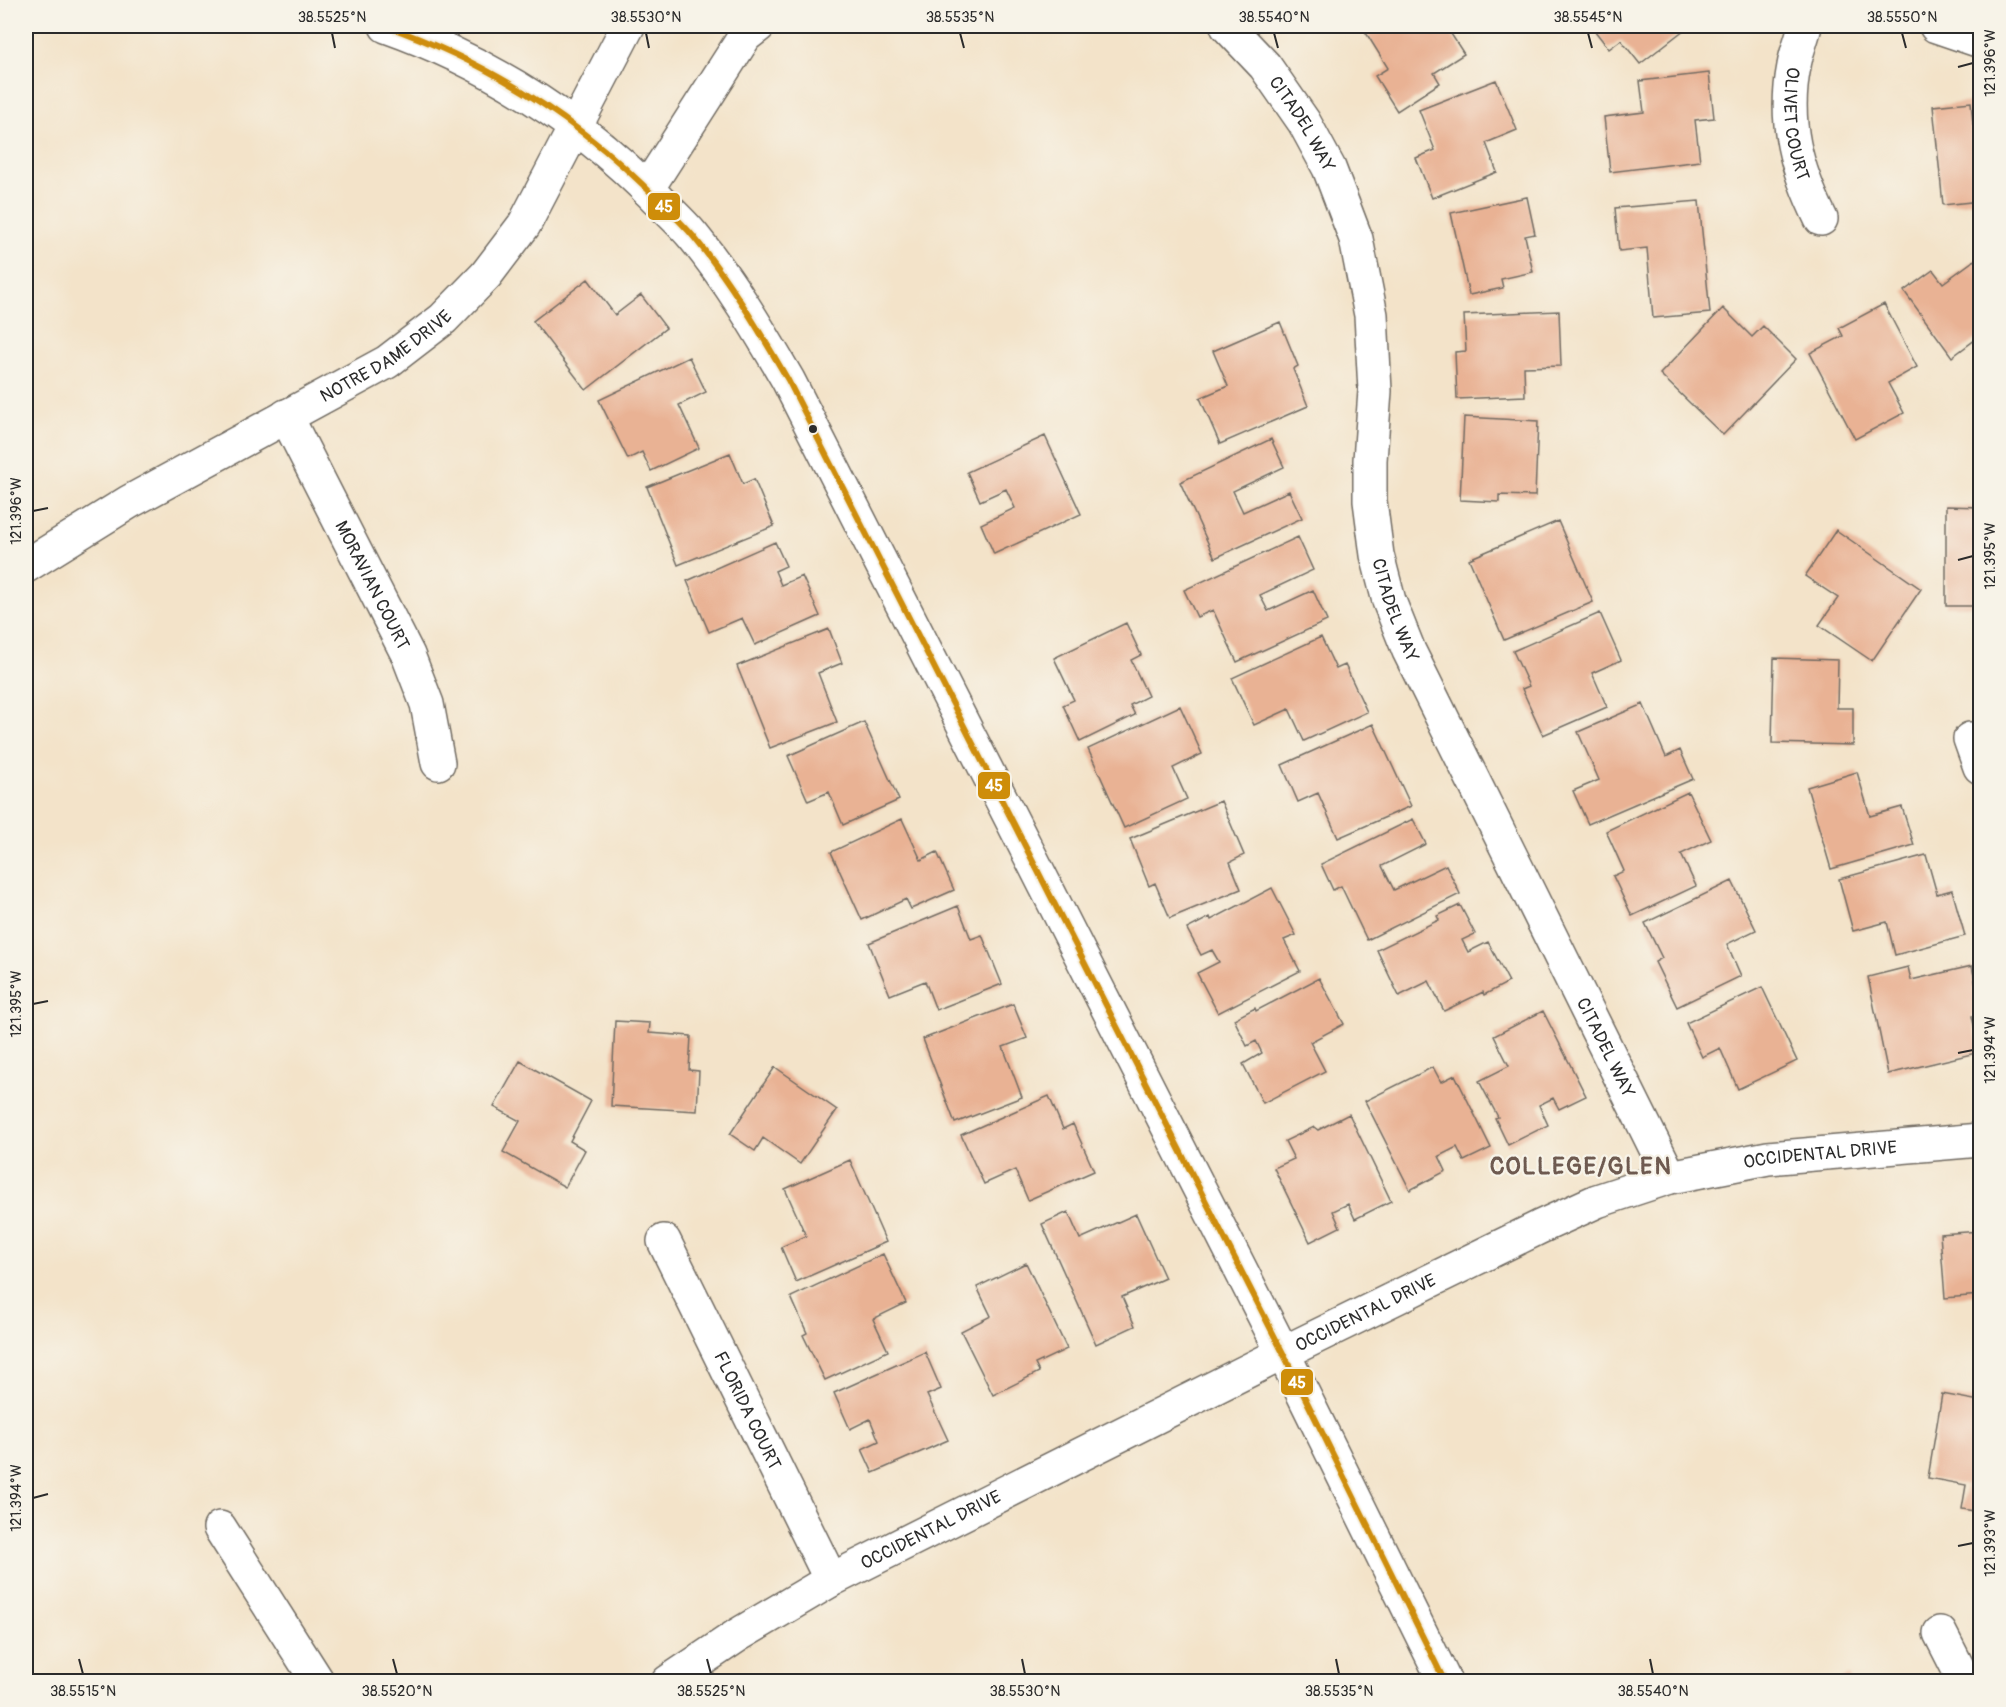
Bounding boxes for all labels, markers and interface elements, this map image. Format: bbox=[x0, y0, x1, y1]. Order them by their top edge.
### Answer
text: 38.5525°N bbox=[298, 8, 366, 27]
text: 38.5530°N bbox=[611, 8, 681, 27]
text: 38.5535°N bbox=[926, 8, 994, 27]
text: 38.5540°N bbox=[1238, 8, 1310, 27]
text: 38.5545°N bbox=[1553, 8, 1623, 27]
text: 38.5550°N bbox=[1867, 8, 1937, 27]
text: 121.396°W bbox=[1981, 29, 2000, 97]
street label: OLIVET COURT bbox=[1778, 65, 1815, 184]
street label: CITADEL WAY bbox=[1264, 71, 1341, 176]
line badge: 45 bbox=[647, 192, 681, 221]
text: 45 bbox=[655, 197, 673, 217]
street label: NOTRE DAME DRIVE bbox=[316, 305, 457, 408]
unlabelled marker bbox=[807, 423, 819, 435]
text: 121.396°W bbox=[7, 477, 26, 545]
street label: MORAVIAN COURT bbox=[330, 517, 415, 654]
text: 121.395°W bbox=[1981, 522, 2000, 590]
street label: CITADEL WAY bbox=[1367, 556, 1424, 666]
line badge: 45 bbox=[977, 771, 1011, 800]
text: 45 bbox=[985, 776, 1003, 796]
text: 121.395°W bbox=[7, 970, 26, 1038]
street label: CITADEL WAY bbox=[1571, 994, 1640, 1102]
text: 121.394°W bbox=[1981, 1016, 2000, 1084]
street label: OCCIDENTAL DRIVE bbox=[1741, 1136, 1898, 1174]
district label: COLLEGE/GLEN bbox=[1490, 1152, 1672, 1181]
street label: OCCIDENTAL DRIVE bbox=[1291, 1268, 1440, 1357]
street label: FLORIDA COURT bbox=[709, 1348, 786, 1474]
line badge: 45 bbox=[1280, 1368, 1314, 1396]
text: 45 bbox=[1288, 1373, 1306, 1393]
text: 121.394°W bbox=[7, 1464, 26, 1532]
street label: OCCIDENTAL DRIVE bbox=[857, 1485, 1005, 1575]
text: 121.393°W bbox=[1981, 1509, 2000, 1577]
text: 38.5515°N bbox=[50, 1682, 116, 1701]
text: 38.5520°N bbox=[362, 1682, 432, 1701]
text: 38.5525°N bbox=[677, 1682, 745, 1701]
text: 38.5530°N bbox=[990, 1682, 1060, 1701]
text: 38.5535°N bbox=[1305, 1682, 1373, 1701]
text: 38.5540°N bbox=[1617, 1682, 1689, 1701]

